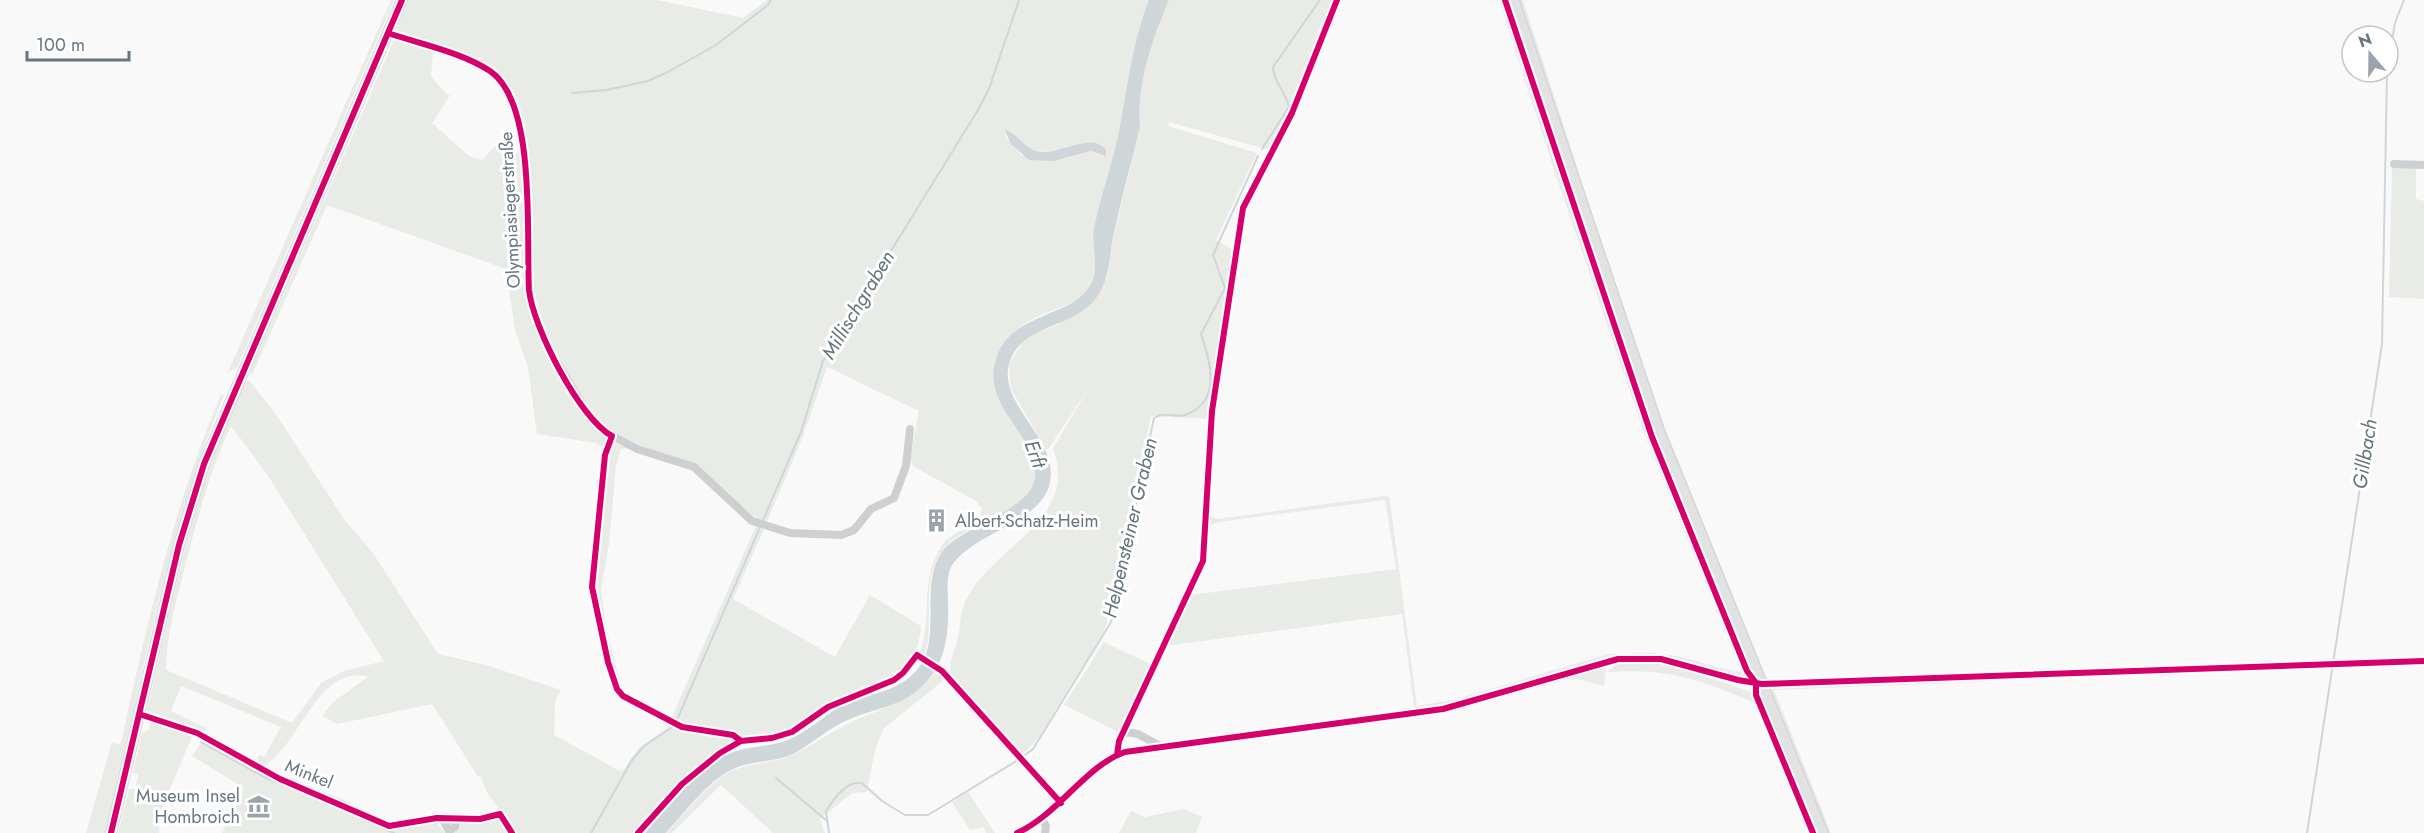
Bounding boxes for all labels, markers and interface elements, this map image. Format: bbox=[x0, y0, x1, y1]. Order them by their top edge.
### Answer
scale bar bbox=[27, 24, 129, 62]
north arrow bbox=[2340, 24, 2400, 84]
text: N bbox=[2355, 27, 2375, 53]
text: 100 m bbox=[36, 32, 85, 58]
street label: Olympiasiegerstraße bbox=[493, 131, 527, 289]
water label: Millischgraben bbox=[814, 245, 902, 365]
water label: Gillbach bbox=[2345, 417, 2385, 491]
water label: Helpensteiner Graben bbox=[1095, 435, 1165, 621]
water label: Erft bbox=[1017, 436, 1054, 473]
building icon: Albert-Schatz-Heim bbox=[924, 508, 950, 534]
place label: Albert-Schatz-Heim bbox=[955, 508, 1099, 534]
street label: Minkel bbox=[281, 753, 337, 795]
place label: Museum Insel Hombroich bbox=[136, 783, 240, 830]
museum icon: Museum Insel Hombroich bbox=[245, 793, 271, 819]

